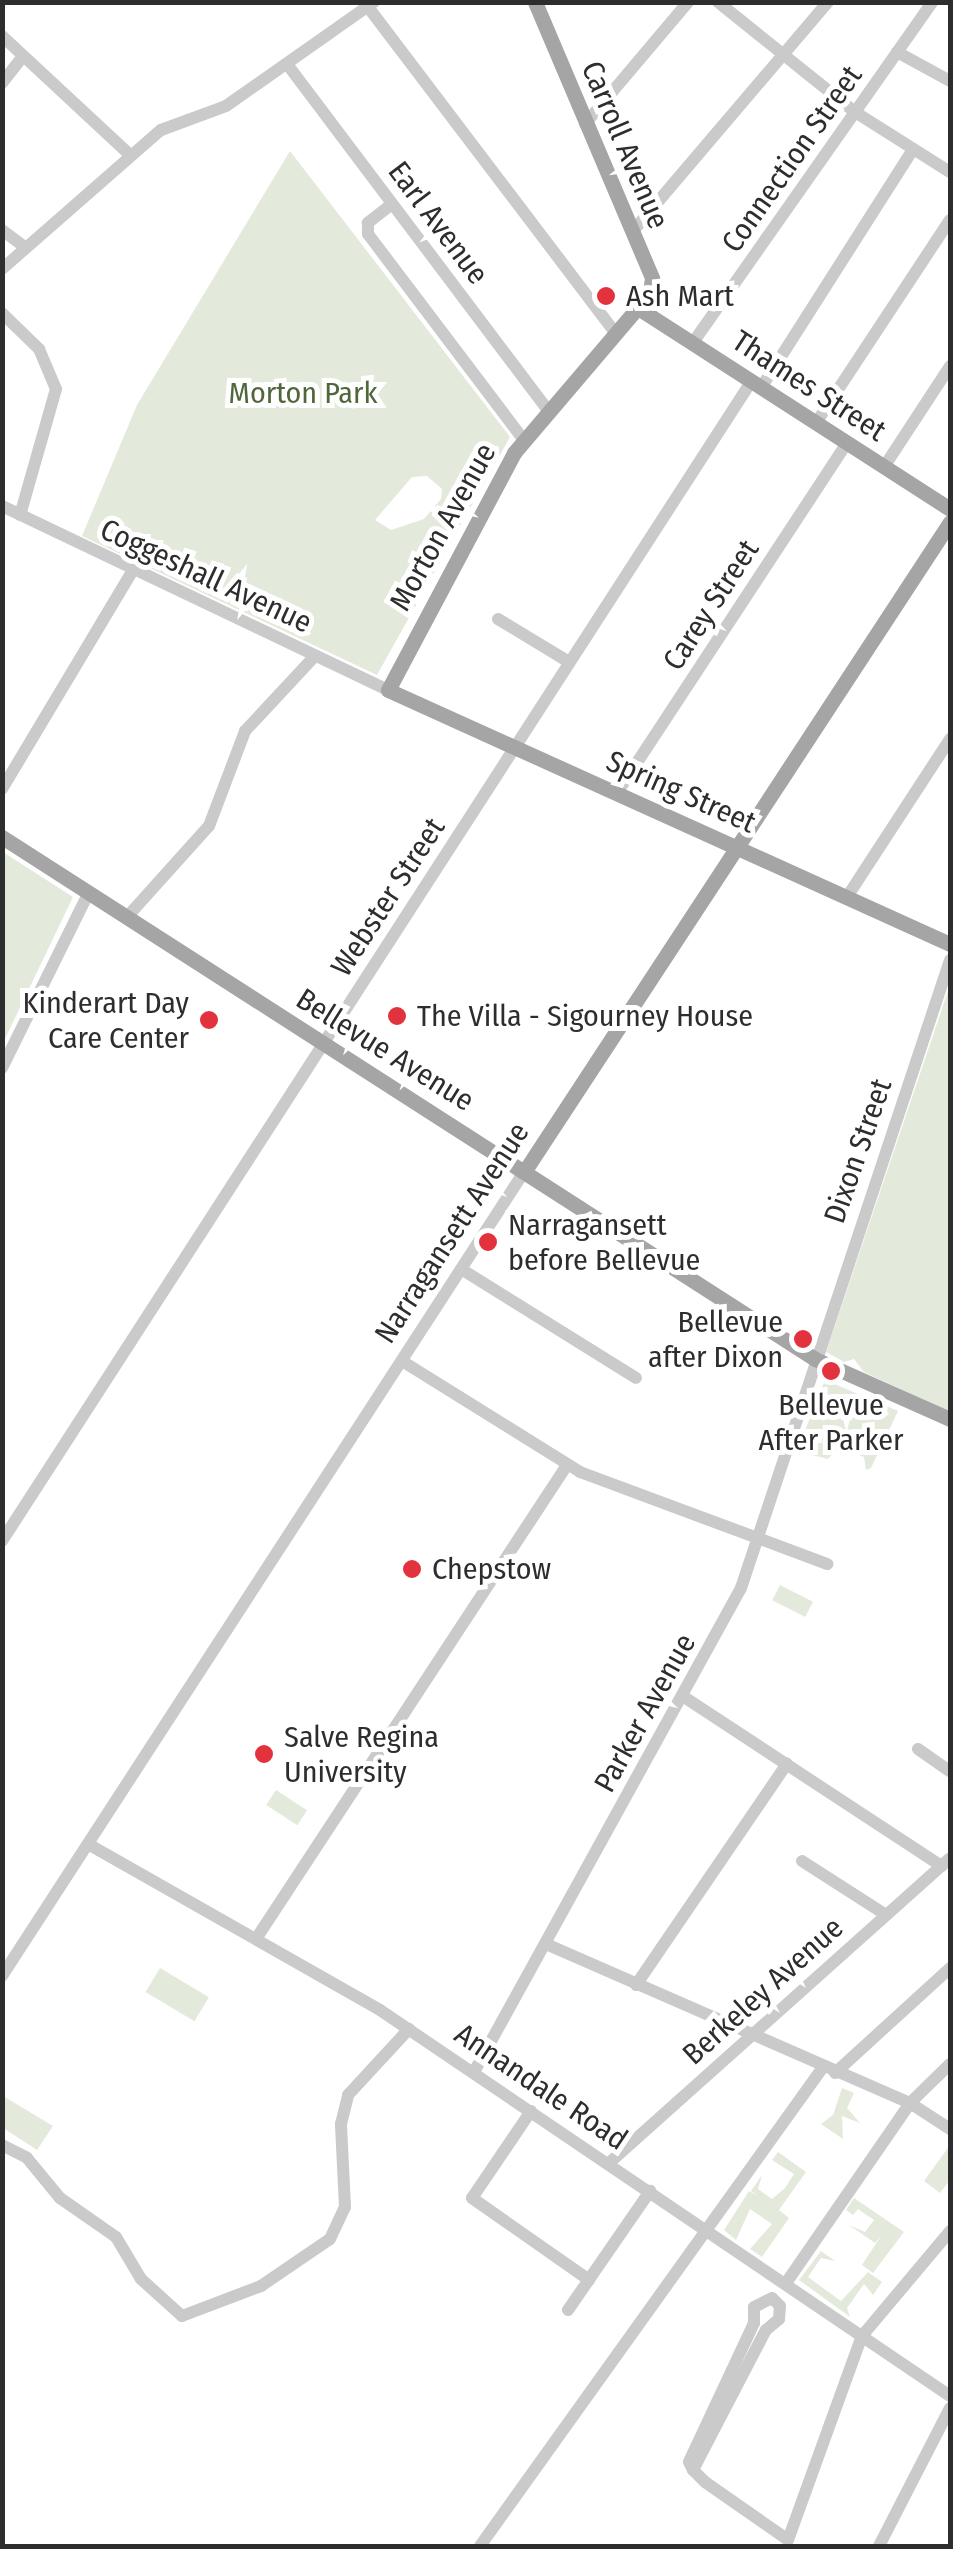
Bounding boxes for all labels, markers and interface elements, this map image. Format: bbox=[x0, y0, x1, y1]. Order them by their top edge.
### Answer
street label: Carroll Avenue bbox=[574, 56, 676, 234]
street label: Connection Street bbox=[714, 59, 870, 259]
street label: Earl Avenue bbox=[380, 155, 496, 291]
place label: Ash Mart bbox=[626, 278, 734, 314]
marker: Ash Mart bbox=[595, 285, 617, 307]
street label: Thames Street bbox=[725, 323, 893, 449]
park label: Morton Park bbox=[229, 375, 377, 411]
street label: Morton Avenue bbox=[382, 437, 504, 617]
street label: Coggeshall Avenue bbox=[95, 511, 317, 641]
street label: Carey Street bbox=[656, 533, 766, 677]
street label: Spring Street bbox=[601, 743, 761, 841]
street label: Webster Street bbox=[324, 811, 452, 983]
street label: Bellevue Avenue bbox=[290, 981, 480, 1119]
place label: Kinderart Day Care Center bbox=[23, 985, 189, 1056]
place label: The Villa - Sigourney House bbox=[417, 998, 753, 1034]
marker: The Villa - Sigourney House bbox=[386, 1005, 408, 1027]
marker: Kinderart Day Care Center bbox=[198, 1009, 220, 1031]
street label: Dixon Street bbox=[817, 1074, 899, 1228]
street label: Narragansett Avenue bbox=[367, 1116, 537, 1350]
place label: Narragansett before Bellevue bbox=[508, 1207, 700, 1278]
marker: Narragansett before Bellevue bbox=[477, 1231, 499, 1253]
place label: Bellevue after Dixon bbox=[648, 1304, 783, 1374]
marker: Bellevue after Dixon bbox=[792, 1328, 814, 1350]
marker: Bellevue After Parker bbox=[820, 1360, 842, 1382]
place label: Bellevue After Parker bbox=[759, 1387, 903, 1458]
place label: Chepstow bbox=[432, 1551, 551, 1587]
marker: Chepstow bbox=[401, 1558, 423, 1580]
street label: Parker Avenue bbox=[587, 1628, 703, 1798]
place label: Salve Regina University bbox=[284, 1719, 439, 1790]
marker: Salve Regina University bbox=[253, 1743, 275, 1765]
street label: Berkeley Avenue bbox=[675, 1910, 851, 2072]
street label: Annandale Road bbox=[448, 2016, 634, 2158]

